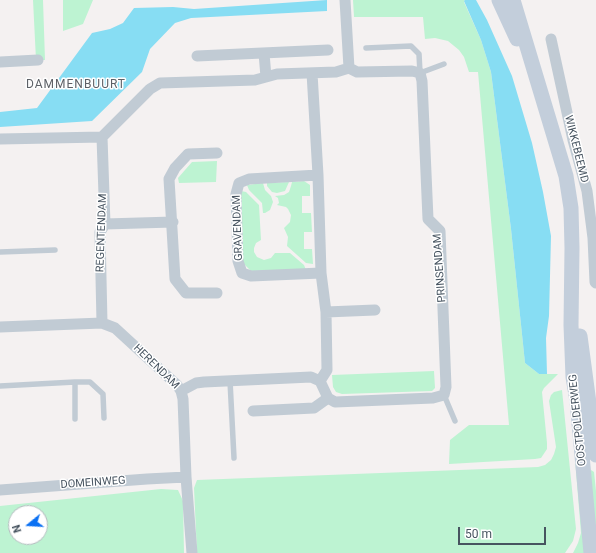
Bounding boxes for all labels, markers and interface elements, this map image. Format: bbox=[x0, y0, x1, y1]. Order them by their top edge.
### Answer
district label: DAMMENBUURT bbox=[26, 78, 126, 92]
street label: WIKKEBEEMD bbox=[561, 114, 591, 184]
street label: REGENTENDAM bbox=[94, 193, 110, 273]
street label: GRAVENDAM bbox=[230, 195, 246, 261]
street label: PRINSENDAM bbox=[431, 233, 449, 303]
street label: HERENDAM bbox=[130, 342, 182, 392]
street label: OOSTPOLDERWEG bbox=[567, 373, 589, 467]
street label: DOMEINWEG bbox=[60, 474, 126, 492]
north arrow bbox=[8, 505, 48, 545]
scale bar bbox=[460, 519, 548, 545]
text: N bbox=[10, 523, 24, 534]
text: 50 m bbox=[465, 527, 492, 541]

